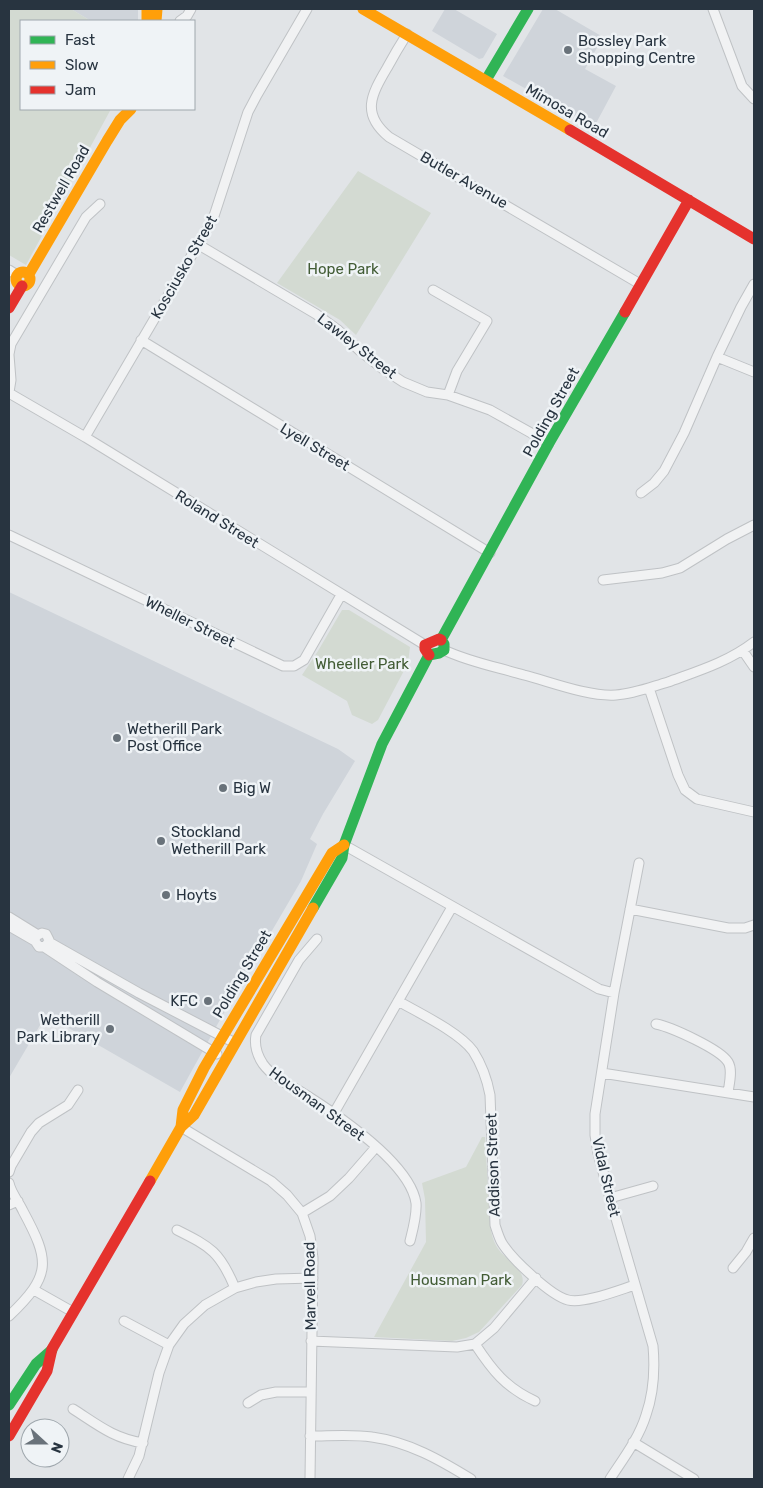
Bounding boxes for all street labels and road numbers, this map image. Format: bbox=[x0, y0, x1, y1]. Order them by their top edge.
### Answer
street label: Mimosa Road bbox=[522, 80, 612, 142]
street label: Restwell Road bbox=[29, 142, 93, 236]
street label: Butler Avenue bbox=[417, 148, 511, 212]
street label: Kosciusko Street bbox=[147, 212, 221, 322]
street label: Lawley Street bbox=[314, 310, 400, 383]
street label: Polding Street bbox=[519, 364, 583, 460]
street label: Lyell Street bbox=[277, 419, 353, 475]
street label: Roland Street bbox=[172, 486, 262, 552]
street label: Wheller Street bbox=[142, 593, 238, 652]
street label: Polding Street bbox=[209, 927, 275, 1021]
street label: Housman Street bbox=[266, 1063, 368, 1145]
street label: Addison Street bbox=[482, 1113, 504, 1217]
street label: Vidal Street bbox=[588, 1135, 624, 1219]
street label: Marvell Road bbox=[300, 1241, 320, 1331]

